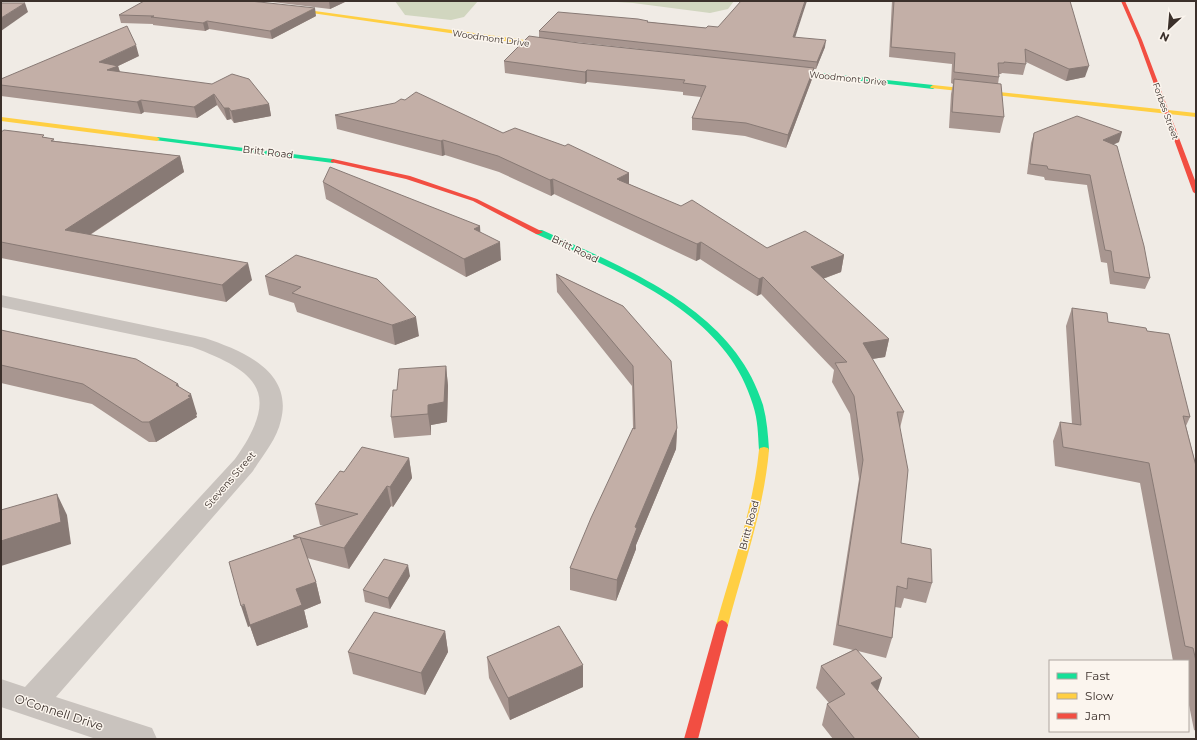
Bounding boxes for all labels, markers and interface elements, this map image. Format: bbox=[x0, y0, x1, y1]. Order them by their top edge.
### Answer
north arrow bbox=[1149, 8, 1189, 48]
street label: Woodmont Drive bbox=[452, 27, 531, 49]
text: N bbox=[1158, 29, 1172, 45]
street label: Woodmont Drive bbox=[809, 68, 888, 88]
street label: Forbes Street bbox=[1151, 81, 1182, 141]
street label: Britt Road bbox=[242, 142, 294, 162]
street label: Britt Road bbox=[549, 232, 601, 266]
street label: Stevens Street bbox=[202, 449, 258, 511]
street label: Britt Road bbox=[736, 499, 762, 551]
legend bbox=[1049, 660, 1189, 732]
text: Fast bbox=[1085, 668, 1110, 683]
text: Slow bbox=[1085, 688, 1114, 703]
street label: O'Connell Drive bbox=[13, 691, 105, 733]
text: Jam bbox=[1084, 708, 1111, 723]

